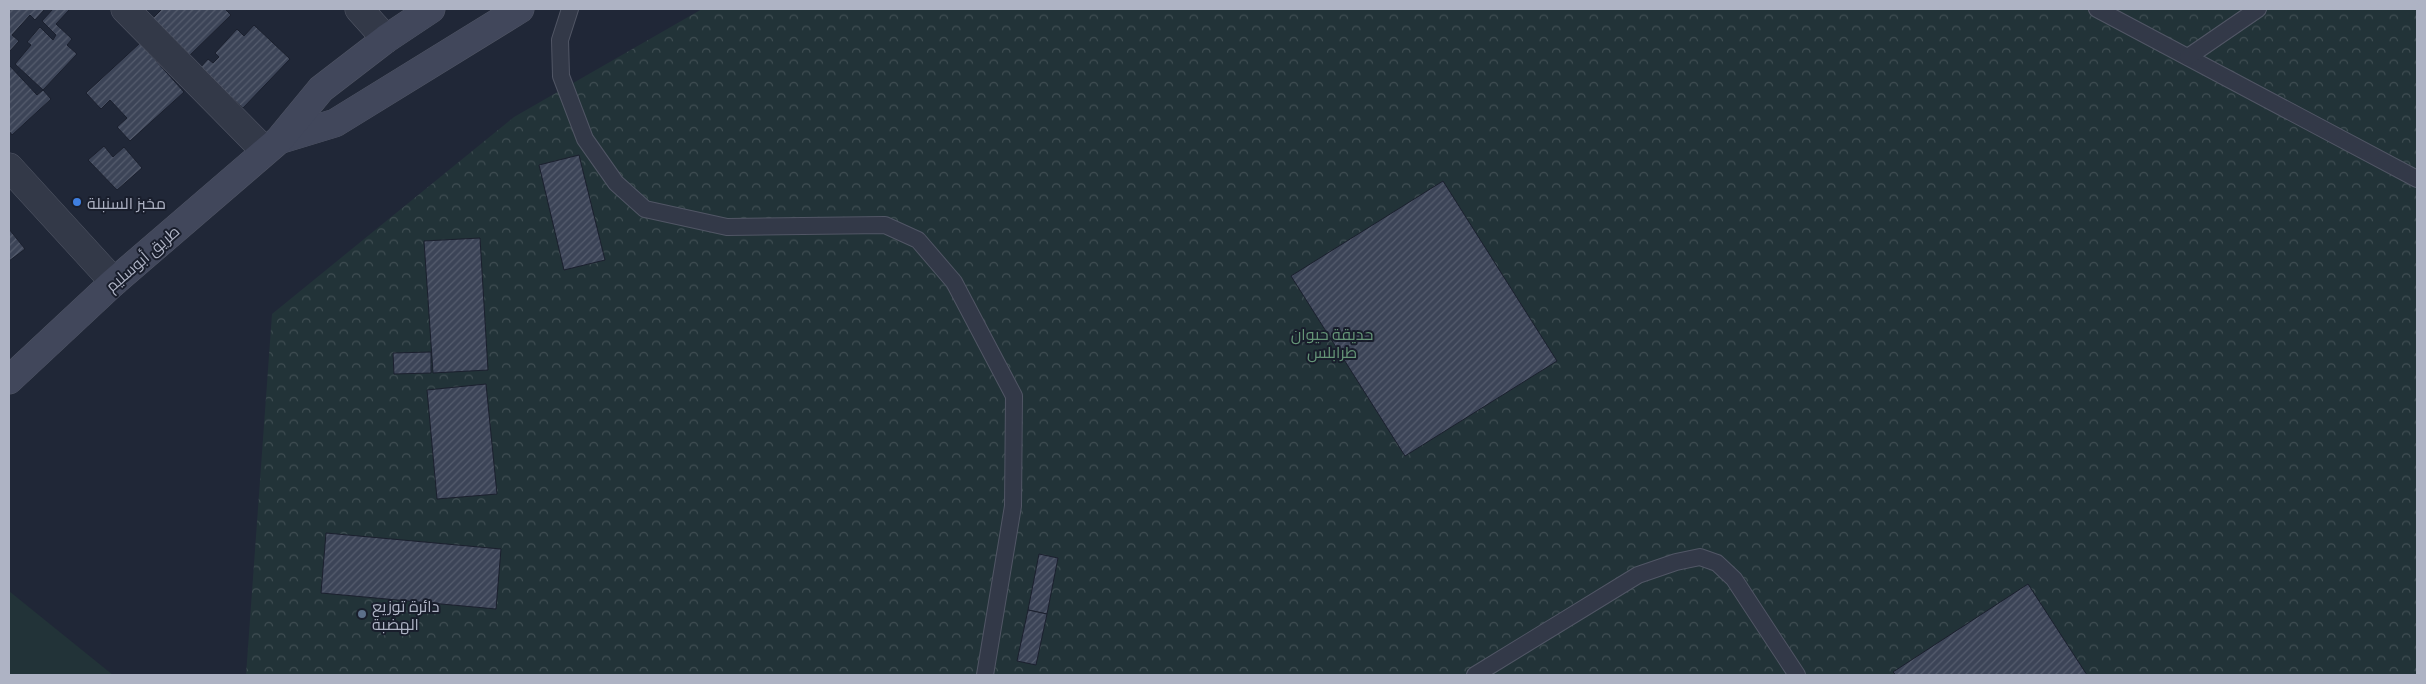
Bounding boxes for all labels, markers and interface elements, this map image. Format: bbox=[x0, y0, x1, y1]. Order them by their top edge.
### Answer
place label: مخبز السنبلة bbox=[87, 193, 166, 213]
marker: مخبز السنبلة bbox=[71, 196, 83, 208]
street label: طريق أبوسليم bbox=[101, 221, 185, 297]
park label: حديقة حيوان طرابلس bbox=[1291, 324, 1373, 363]
place label: دائرة توزيع الهضبة bbox=[372, 596, 439, 635]
marker: دائرة توزيع الهضبة bbox=[356, 608, 368, 620]

